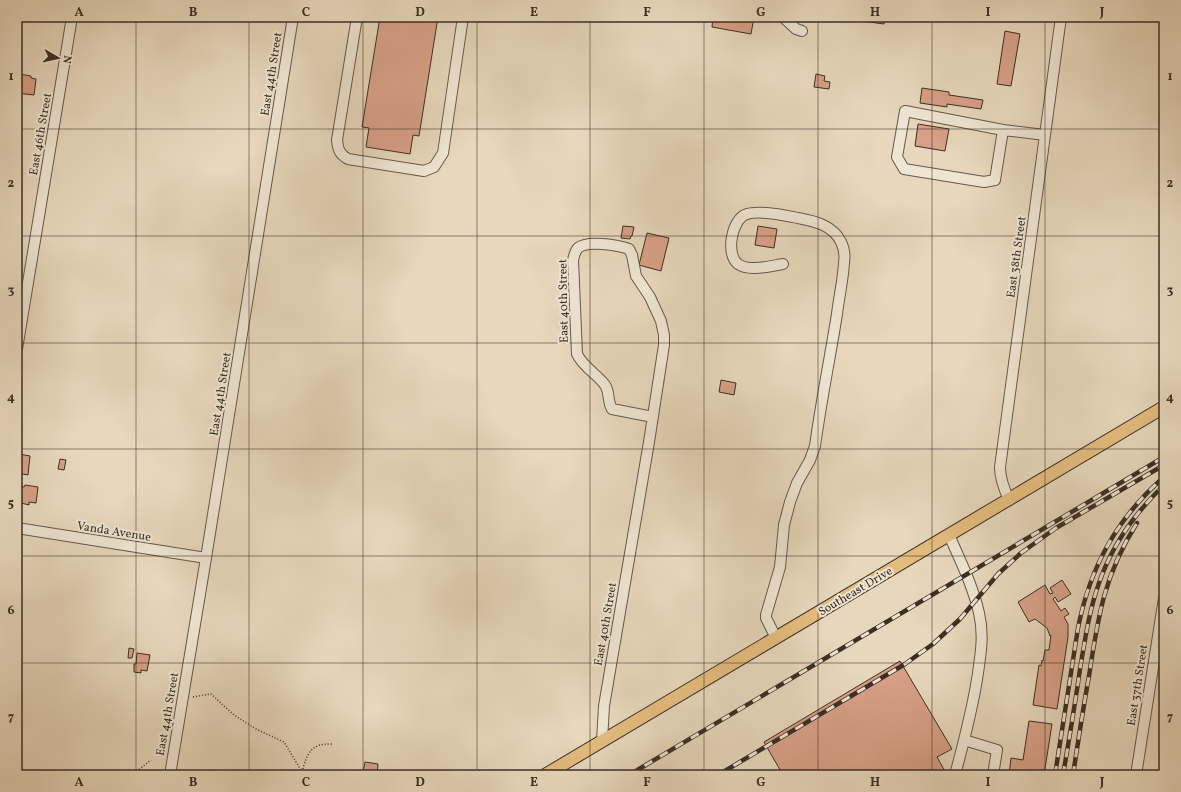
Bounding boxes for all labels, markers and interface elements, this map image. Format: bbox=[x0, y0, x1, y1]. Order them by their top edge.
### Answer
text: A bbox=[74, 4, 84, 22]
text: B bbox=[189, 4, 198, 22]
text: C bbox=[302, 4, 310, 22]
text: D bbox=[415, 4, 425, 22]
text: E bbox=[530, 4, 538, 22]
text: F bbox=[643, 4, 651, 22]
text: G bbox=[756, 4, 766, 22]
text: H bbox=[870, 4, 880, 22]
text: I bbox=[986, 4, 991, 22]
text: J bbox=[1099, 4, 1105, 22]
street label: East 44th Street bbox=[257, 31, 286, 117]
north arrow bbox=[38, 38, 78, 78]
text: N bbox=[58, 54, 74, 64]
text: 1 bbox=[8, 68, 14, 86]
text: 1 bbox=[1167, 68, 1173, 86]
street label: East 46th Street bbox=[26, 92, 56, 177]
text: 2 bbox=[8, 175, 15, 193]
text: 2 bbox=[1167, 175, 1174, 193]
street label: East 38th Street bbox=[1003, 215, 1031, 299]
street label: East 40th Street bbox=[555, 259, 573, 343]
text: 3 bbox=[8, 282, 15, 300]
text: 3 bbox=[1167, 282, 1174, 300]
street label: East 44th Street bbox=[206, 351, 235, 437]
text: 4 bbox=[7, 389, 15, 407]
text: 4 bbox=[1166, 389, 1174, 407]
text: 5 bbox=[8, 495, 14, 513]
text: 5 bbox=[1167, 495, 1173, 513]
street label: Vanda Avenue bbox=[76, 518, 152, 546]
street label: Southeast Drive bbox=[815, 563, 896, 620]
street label: East 40th Street bbox=[591, 581, 621, 667]
text: 6 bbox=[7, 602, 15, 620]
text: 6 bbox=[1166, 602, 1174, 620]
street label: East 37th Street bbox=[1124, 643, 1152, 727]
street label: East 44th Street bbox=[153, 671, 183, 757]
text: 7 bbox=[8, 709, 14, 727]
text: 7 bbox=[1167, 709, 1173, 727]
text: A bbox=[74, 774, 84, 792]
text: B bbox=[189, 774, 198, 792]
text: C bbox=[302, 774, 310, 792]
text: D bbox=[415, 774, 425, 792]
text: E bbox=[530, 774, 538, 792]
text: F bbox=[643, 774, 651, 792]
text: G bbox=[756, 774, 766, 792]
text: H bbox=[870, 774, 880, 792]
text: I bbox=[986, 774, 991, 792]
text: J bbox=[1099, 774, 1105, 792]

